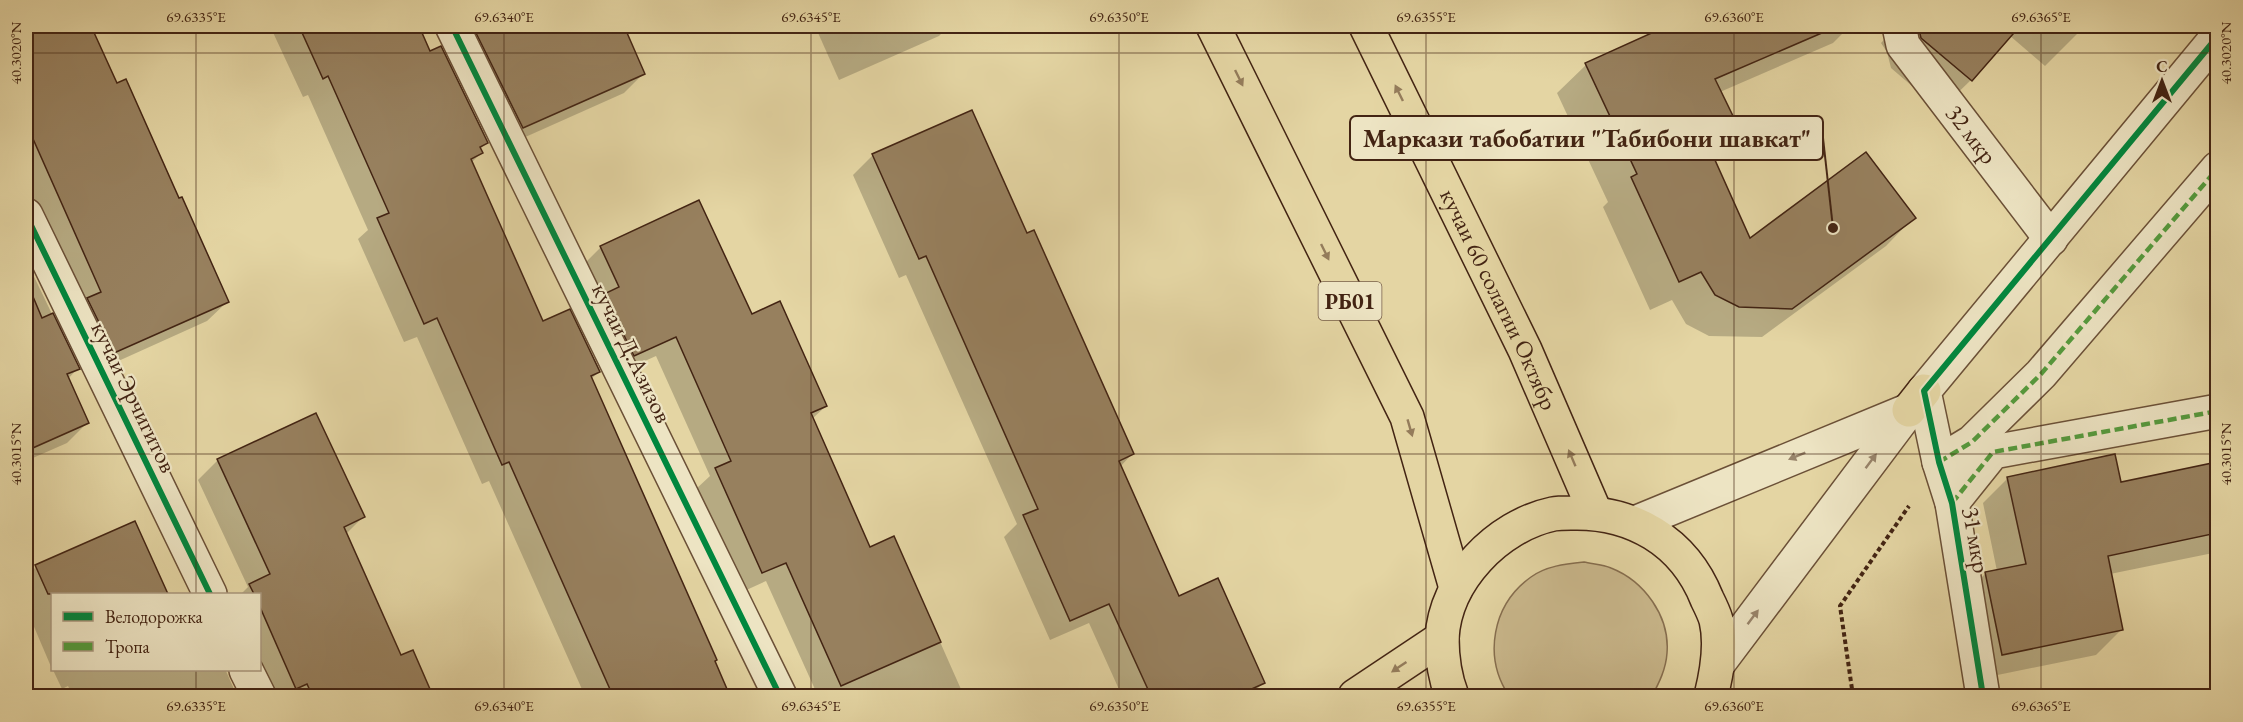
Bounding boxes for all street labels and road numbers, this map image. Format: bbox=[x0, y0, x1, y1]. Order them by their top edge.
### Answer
street label: 32 мкр bbox=[1939, 98, 2004, 170]
street label: кучаи 60 солагии Октябр bbox=[1433, 183, 1565, 415]
street label: кучаи Д.Азизов bbox=[585, 278, 680, 428]
road number: РБ01 bbox=[1318, 282, 1382, 320]
street label: кучаи Эрчигитов bbox=[84, 316, 184, 477]
street label: 31 мкр bbox=[1955, 504, 1998, 575]

